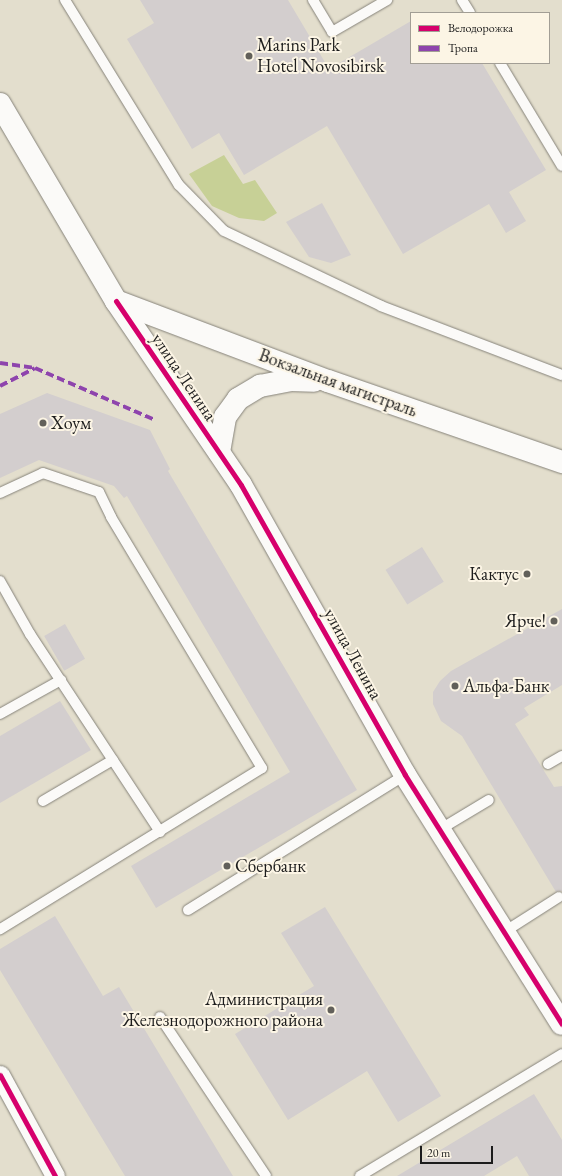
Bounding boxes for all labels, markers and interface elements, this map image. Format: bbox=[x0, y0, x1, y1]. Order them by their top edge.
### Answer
legend bbox=[410, 12, 550, 64]
text: Велодорожка bbox=[448, 20, 513, 36]
place label: Marins Park Hotel Novosibirsk bbox=[257, 35, 384, 78]
text: Тропа bbox=[448, 40, 478, 56]
marker: Marins Park Hotel Novosibirsk bbox=[244, 51, 254, 61]
street label: улица Ленина bbox=[147, 329, 221, 425]
street label: Вокзальная магистраль bbox=[256, 344, 420, 422]
place label: Хоум bbox=[51, 412, 91, 434]
marker: Хоум bbox=[38, 418, 48, 428]
place label: Кактус bbox=[469, 563, 519, 585]
marker: Кактус bbox=[522, 569, 532, 579]
street label: улица Ленина bbox=[319, 605, 387, 703]
place label: Ярче! bbox=[505, 610, 546, 632]
marker: Ярче! bbox=[549, 616, 559, 626]
place label: Альфа-Банк bbox=[463, 675, 549, 697]
marker: Альфа-Банк bbox=[450, 681, 460, 691]
place label: Сбербанк bbox=[235, 855, 306, 877]
marker: Сбербанк bbox=[222, 861, 232, 871]
place label: Администрация Железнодорожного района bbox=[122, 989, 323, 1032]
marker: Администрация Железнодорожного района bbox=[326, 1005, 336, 1015]
scale bar bbox=[422, 1138, 495, 1164]
text: 20 m bbox=[427, 1145, 450, 1161]

